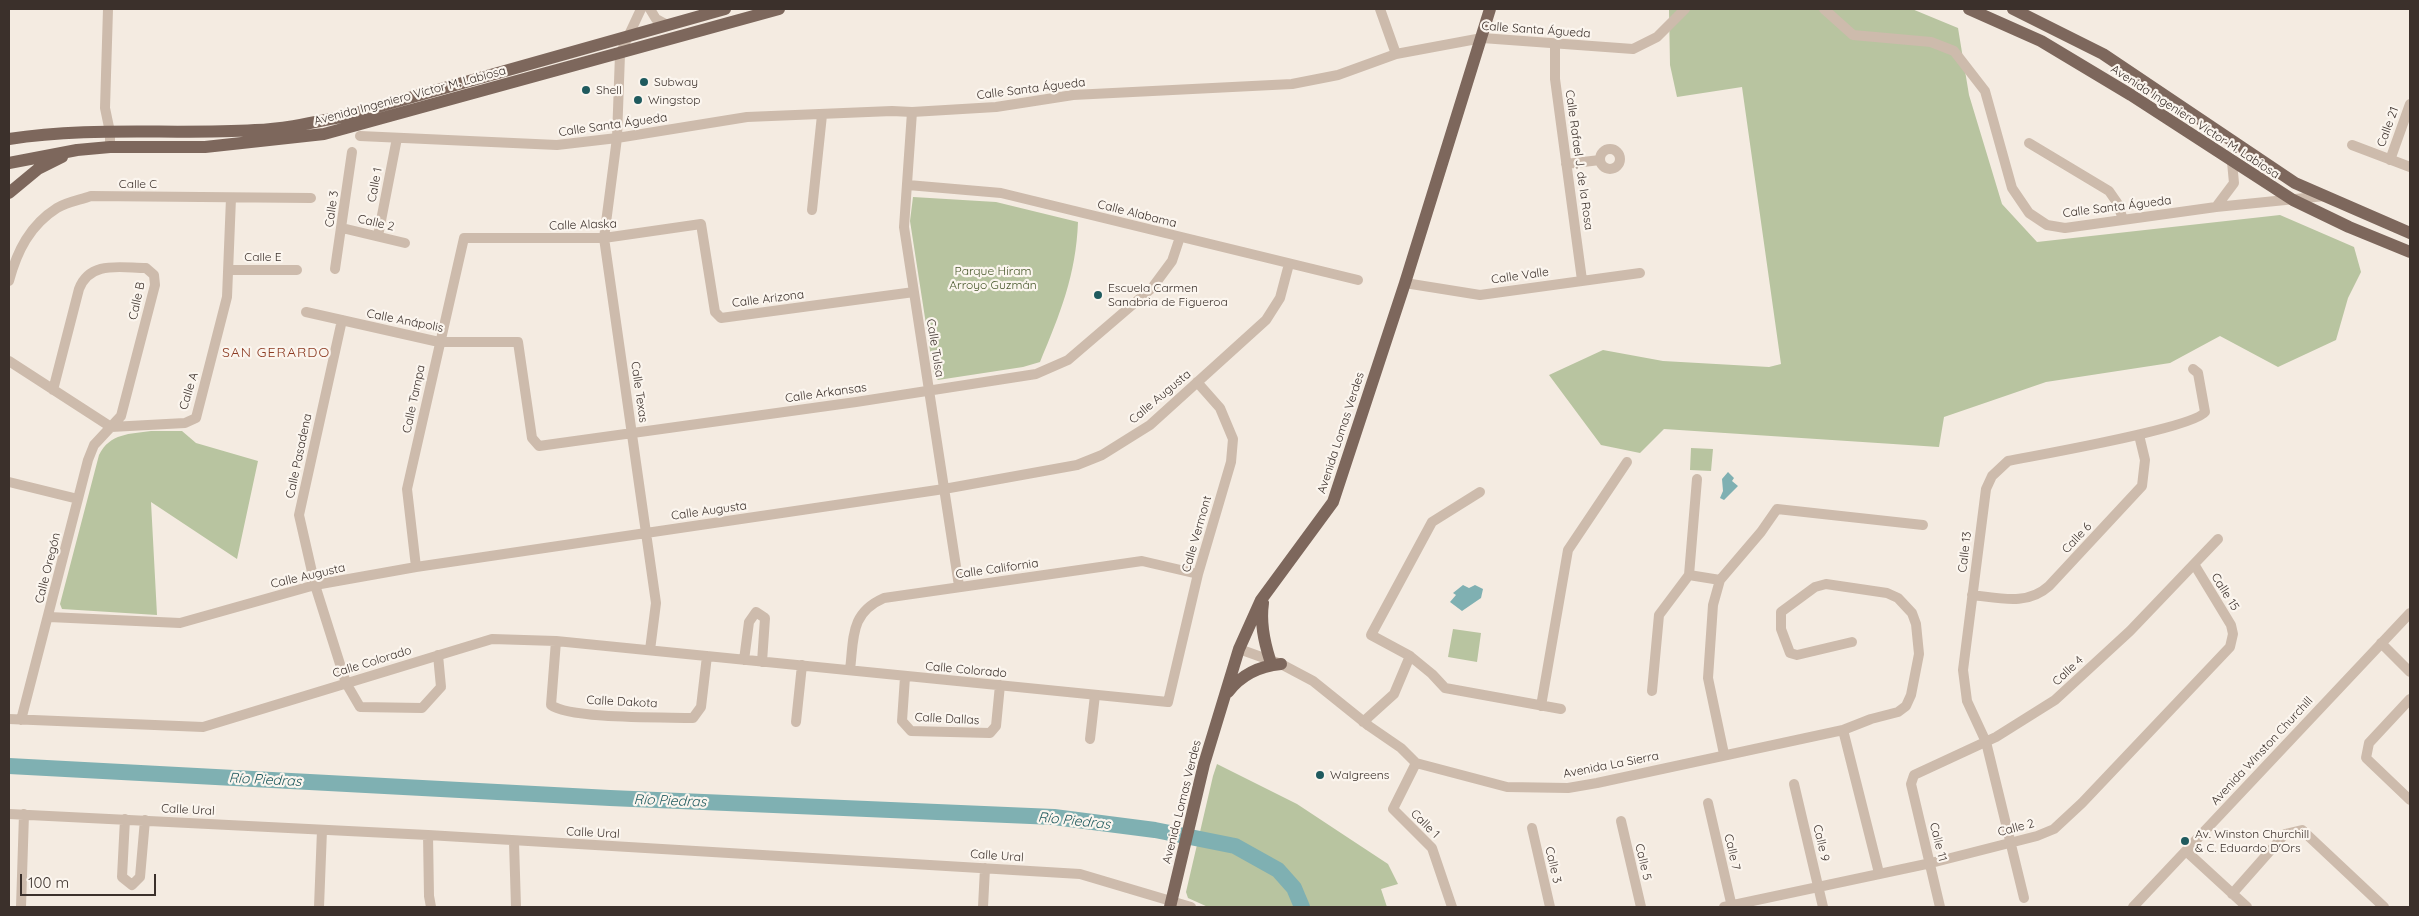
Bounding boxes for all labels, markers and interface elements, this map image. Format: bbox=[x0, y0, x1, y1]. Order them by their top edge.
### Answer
street label: Calle Santa Águeda bbox=[1481, 19, 1591, 41]
street label: Avenida Ingeniero Víctor M. Labiosa bbox=[2108, 62, 2282, 182]
street label: Avenida Ingeniero Víctor M. Labiosa bbox=[313, 63, 507, 129]
place label: Subway bbox=[654, 75, 698, 89]
street label: Calle Santa Águeda bbox=[976, 75, 1086, 103]
marker: Subway bbox=[638, 76, 650, 88]
place label: Shell bbox=[596, 83, 622, 97]
marker: Shell bbox=[580, 84, 592, 96]
street label: Calle Rafael J. de la Rosa bbox=[1562, 89, 1596, 231]
place label: Wingstop bbox=[648, 93, 701, 107]
marker: Wingstop bbox=[632, 94, 644, 106]
street label: Calle 21 bbox=[2374, 105, 2402, 149]
street label: Calle Santa Águeda bbox=[558, 110, 668, 140]
street label: Calle 1 bbox=[365, 166, 385, 204]
street label: Calle C bbox=[119, 177, 157, 191]
street label: Calle 3 bbox=[322, 190, 342, 228]
street label: Calle Santa Águeda bbox=[2062, 193, 2172, 221]
street label: Calle Alabama bbox=[1096, 197, 1178, 231]
street label: Calle 2 bbox=[356, 212, 396, 234]
street label: Calle Alaska bbox=[549, 217, 617, 233]
street label: Calle E bbox=[244, 250, 282, 264]
park label: Parque Hiram Arroyo Guzmán bbox=[949, 264, 1037, 292]
street label: Calle Valle bbox=[1490, 265, 1550, 287]
street label: Calle B bbox=[126, 281, 148, 321]
place label: Escuela Carmen Sanabria de Figueroa bbox=[1108, 281, 1228, 309]
street label: Calle Arizona bbox=[731, 287, 805, 311]
marker: Escuela Carmen Sanabria de Figueroa bbox=[1092, 289, 1104, 301]
street label: Calle Anápolis bbox=[365, 306, 445, 336]
street label: Calle Tulsa bbox=[923, 318, 947, 378]
district label: SAN GERARDO bbox=[221, 345, 331, 361]
street label: Calle Texas bbox=[628, 360, 650, 424]
street label: Calle Tampa bbox=[400, 364, 428, 434]
street label: Calle Augusta bbox=[1126, 367, 1194, 427]
street label: Avenida Lomas Verdes bbox=[1315, 370, 1367, 496]
street label: Calle A bbox=[177, 371, 201, 411]
street label: Calle Arkansas bbox=[784, 380, 868, 406]
street label: Calle Pasadena bbox=[283, 412, 315, 500]
street label: Calle Vermont bbox=[1179, 494, 1215, 574]
street label: Calle Augusta bbox=[670, 499, 748, 523]
street label: Calle 6 bbox=[2059, 520, 2095, 556]
street label: Calle Oregón bbox=[32, 531, 64, 605]
street label: Calle 13 bbox=[1955, 531, 1975, 573]
street label: Calle California bbox=[955, 556, 1039, 582]
street label: Calle Augusta bbox=[269, 560, 347, 592]
street label: Calle 15 bbox=[2208, 571, 2242, 613]
street label: Calle Colorado bbox=[331, 643, 413, 681]
street label: Calle 4 bbox=[2050, 653, 2086, 689]
street label: Calle Colorado bbox=[925, 659, 1007, 681]
street label: Calle Dakota bbox=[586, 693, 658, 711]
street label: Avenida Winston Churchill bbox=[2208, 694, 2316, 808]
street label: Calle Dallas bbox=[914, 710, 980, 728]
street label: Avenida Lomas Verdes bbox=[1160, 739, 1204, 865]
street label: Avenida La Sierra bbox=[1562, 749, 1660, 781]
place label: Walgreens bbox=[1330, 768, 1389, 782]
marker: Walgreens bbox=[1314, 769, 1326, 781]
water label: Río Piedras bbox=[228, 770, 302, 790]
water label: Río Piedras bbox=[633, 791, 707, 811]
street label: Calle Ural bbox=[161, 801, 215, 819]
street label: Calle 1 bbox=[1408, 807, 1442, 841]
water label: Río Piedras bbox=[1037, 809, 1111, 833]
street label: Calle 2 bbox=[1996, 816, 2036, 840]
street label: Calle 11 bbox=[1926, 821, 1950, 863]
street label: Calle 9 bbox=[1810, 823, 1832, 863]
street label: Calle Ural bbox=[566, 824, 620, 842]
place label: Av. Winston Churchill & C. Eduardo D'Ors bbox=[2195, 827, 2309, 855]
street label: Calle 7 bbox=[1721, 832, 1743, 872]
marker: Av. Winston Churchill & C. Eduardo D'Ors bbox=[2179, 835, 2191, 847]
street label: Calle 5 bbox=[1632, 842, 1654, 882]
street label: Calle 3 bbox=[1542, 845, 1564, 885]
street label: Calle Ural bbox=[970, 847, 1024, 865]
scale bar bbox=[22, 864, 159, 896]
text: 100 m bbox=[28, 873, 69, 892]

